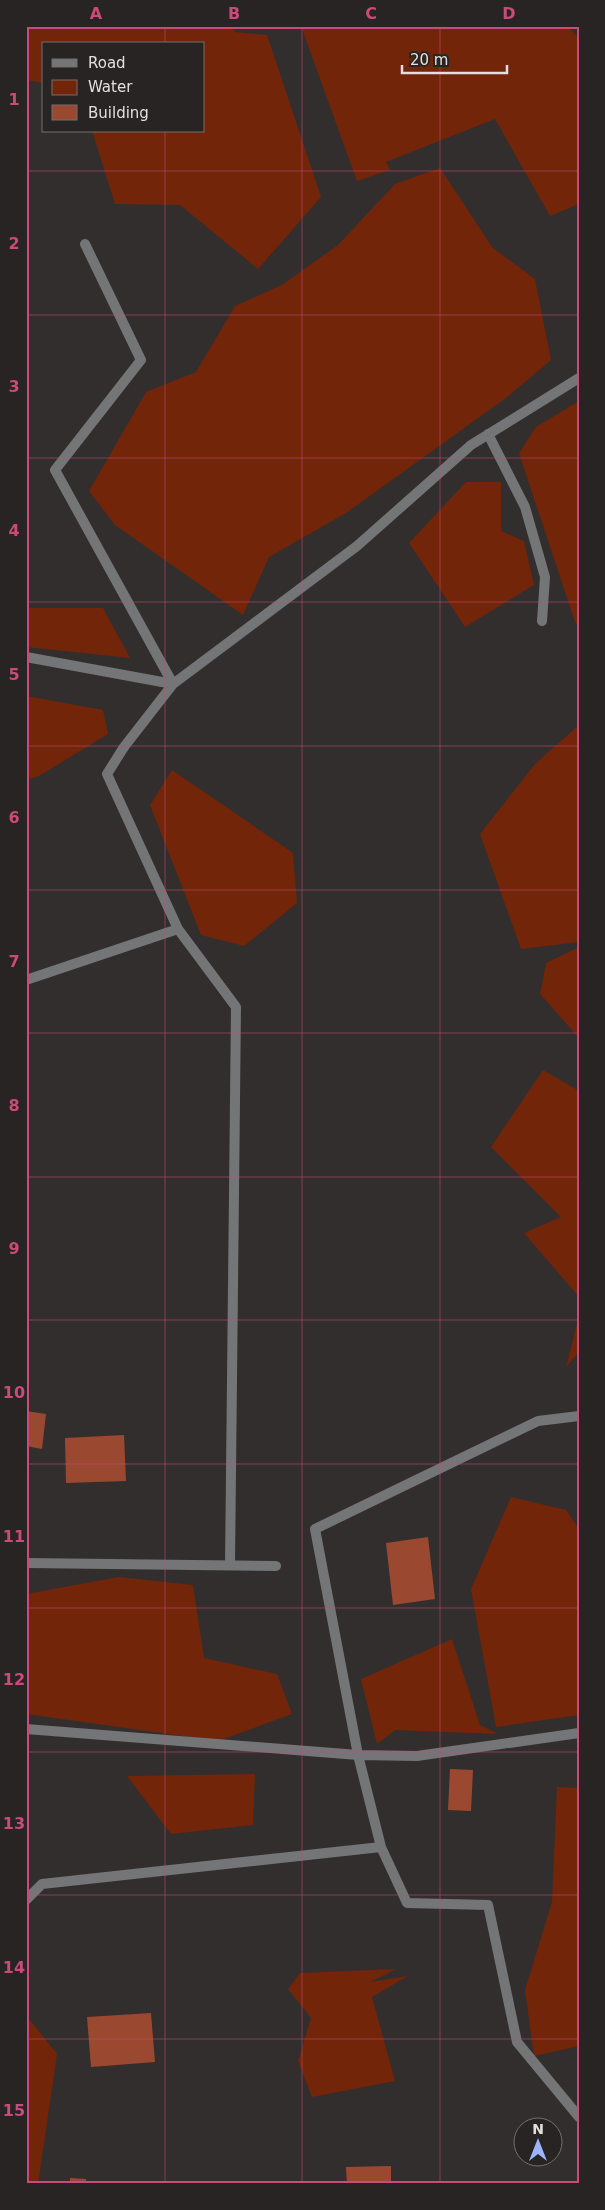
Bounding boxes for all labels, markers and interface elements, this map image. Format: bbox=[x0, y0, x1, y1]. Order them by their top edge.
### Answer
text: A bbox=[90, 4, 103, 23]
text: B bbox=[228, 4, 240, 23]
text: C bbox=[365, 4, 377, 23]
text: D bbox=[502, 4, 516, 23]
legend bbox=[42, 42, 205, 132]
scale bar bbox=[402, 42, 508, 74]
text: 20 m bbox=[410, 51, 448, 69]
text: Road bbox=[88, 54, 126, 72]
text: Water bbox=[88, 78, 133, 96]
text: 1 bbox=[8, 90, 20, 109]
text: Building bbox=[88, 104, 149, 122]
text: 2 bbox=[8, 234, 20, 253]
text: 3 bbox=[8, 377, 20, 396]
text: 4 bbox=[8, 521, 20, 540]
text: 5 bbox=[8, 665, 20, 684]
text: 6 bbox=[8, 808, 20, 827]
text: 7 bbox=[8, 952, 20, 971]
text: 8 bbox=[8, 1096, 20, 1115]
text: 9 bbox=[8, 1239, 20, 1258]
text: 10 bbox=[3, 1383, 25, 1402]
text: 11 bbox=[3, 1527, 25, 1546]
text: 12 bbox=[3, 1670, 25, 1689]
text: 13 bbox=[3, 1814, 25, 1833]
text: 14 bbox=[3, 1958, 25, 1977]
text: 15 bbox=[3, 2101, 25, 2120]
north arrow bbox=[512, 2118, 562, 2168]
text: N bbox=[532, 2121, 544, 2137]

